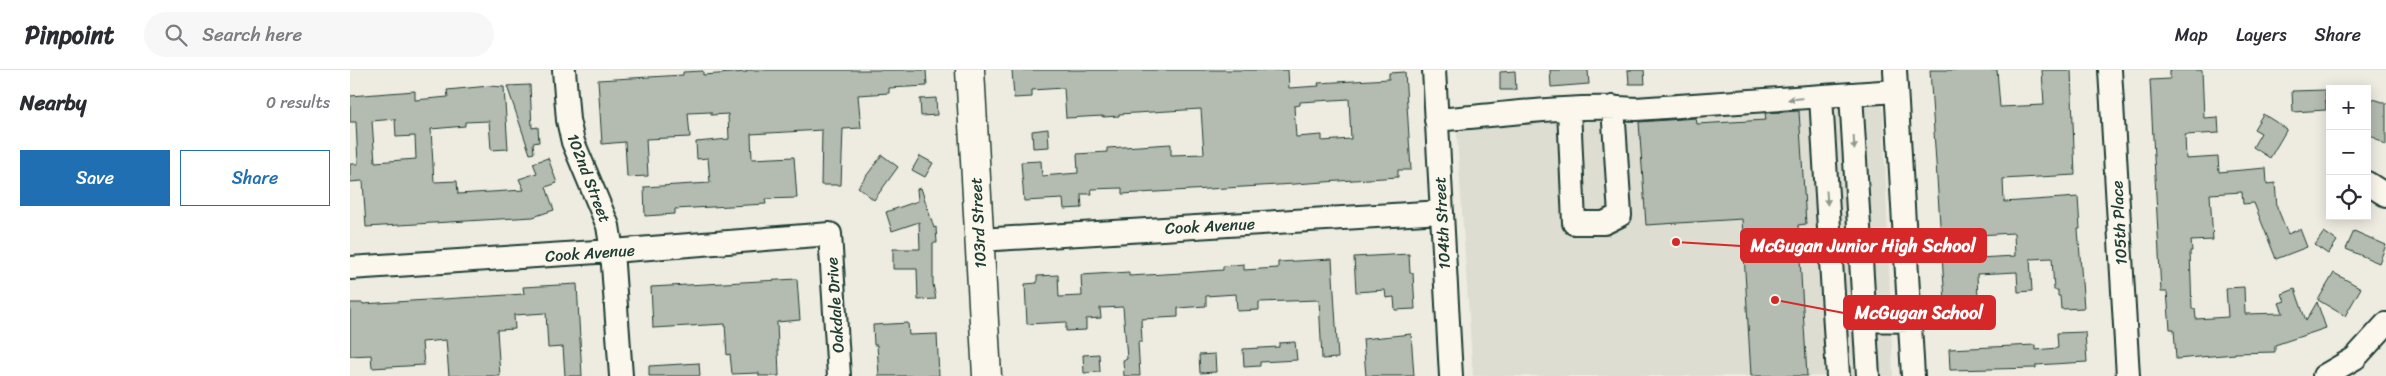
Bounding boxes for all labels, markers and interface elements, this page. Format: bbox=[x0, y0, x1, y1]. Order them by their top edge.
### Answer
search box bbox=[144, 12, 494, 57]
text: Pinpoint bbox=[25, 14, 114, 56]
text: Search here bbox=[202, 18, 302, 51]
text: Map bbox=[2175, 19, 2208, 51]
text: Layers bbox=[2236, 19, 2287, 51]
text: Share bbox=[2315, 19, 2361, 51]
icon: search bbox=[162, 21, 190, 49]
text: Nearby bbox=[20, 84, 86, 122]
map controls bbox=[2326, 85, 2371, 220]
button: + bbox=[2326, 85, 2371, 130]
text: 0 results bbox=[266, 88, 330, 117]
one-way arrow bbox=[1787, 95, 1803, 103]
street label: 102nd Street bbox=[559, 129, 619, 227]
button: − bbox=[2326, 130, 2371, 175]
one-way arrow bbox=[1851, 135, 1859, 151]
button: Save bbox=[20, 150, 170, 206]
button: Share bbox=[180, 150, 330, 206]
button: locate bbox=[2326, 175, 2371, 220]
street label: 104th Street bbox=[1425, 176, 1459, 270]
street label: 103rd Street bbox=[961, 177, 995, 269]
street label: 105th Place bbox=[2102, 180, 2136, 266]
one-way arrow bbox=[1824, 190, 1832, 206]
street label: Cook Avenue bbox=[1164, 209, 1256, 243]
callout: McGugan Junior High School bbox=[1741, 229, 1986, 262]
text: McGugan Junior High School bbox=[1749, 230, 1976, 262]
street label: Cook Avenue bbox=[544, 235, 636, 271]
street label: Oakdale Drive bbox=[817, 256, 853, 354]
callout: McGugan School bbox=[1844, 296, 1995, 329]
text: McGugan School bbox=[1854, 297, 1984, 329]

